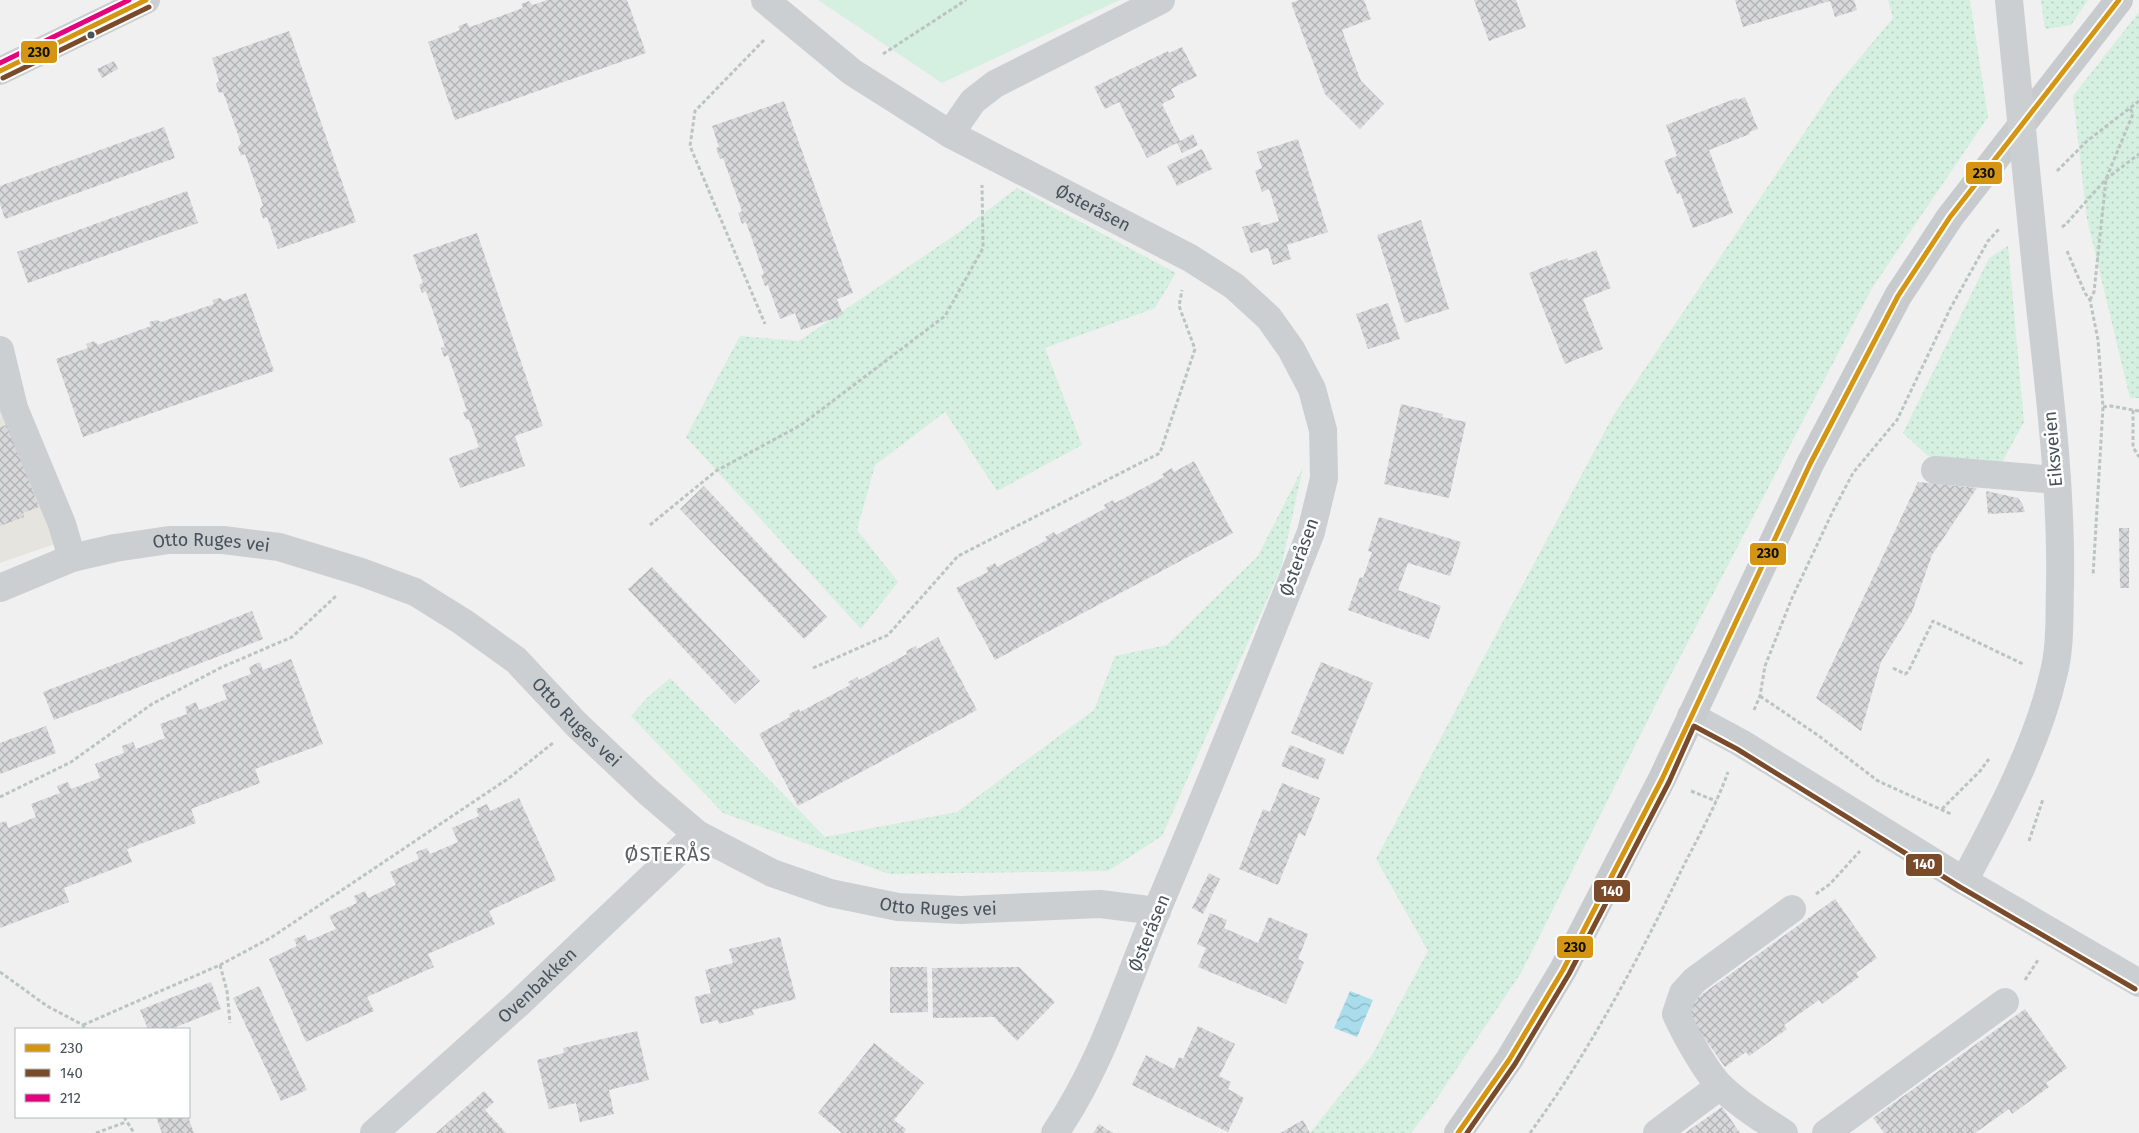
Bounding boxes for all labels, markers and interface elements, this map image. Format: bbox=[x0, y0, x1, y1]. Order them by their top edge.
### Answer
unlabelled marker bbox=[86, 30, 96, 40]
line badge: 230 bbox=[20, 40, 58, 64]
text: 230 bbox=[28, 44, 50, 61]
line badge: 230 bbox=[1965, 161, 2003, 185]
text: 230 bbox=[1973, 165, 1995, 182]
street label: Østeråsen bbox=[1052, 179, 1134, 236]
street label: Eiksveien bbox=[2039, 410, 2067, 488]
street label: Østeråsen bbox=[1275, 515, 1323, 599]
street label: Otto Ruges vei bbox=[151, 529, 271, 557]
line badge: 230 bbox=[1749, 542, 1787, 566]
text: 230 bbox=[1757, 545, 1779, 562]
street label: Otto Ruges vei bbox=[527, 673, 626, 772]
district label: ØSTERÅS bbox=[625, 841, 711, 866]
line badge: 140 bbox=[1905, 853, 1943, 877]
text: 140 bbox=[1913, 856, 1935, 873]
line badge: 140 bbox=[1593, 879, 1631, 903]
text: 140 bbox=[1601, 883, 1623, 900]
street label: Østeråsen bbox=[1124, 891, 1174, 975]
street label: Otto Ruges vei bbox=[877, 892, 997, 921]
line badge: 230 bbox=[1556, 935, 1594, 959]
text: 230 bbox=[1564, 939, 1586, 956]
street label: Ovenbakken bbox=[493, 943, 581, 1028]
legend bbox=[15, 1028, 190, 1118]
text: 230 bbox=[60, 1039, 83, 1057]
text: 140 bbox=[60, 1064, 83, 1082]
text: 212 bbox=[60, 1089, 81, 1107]

